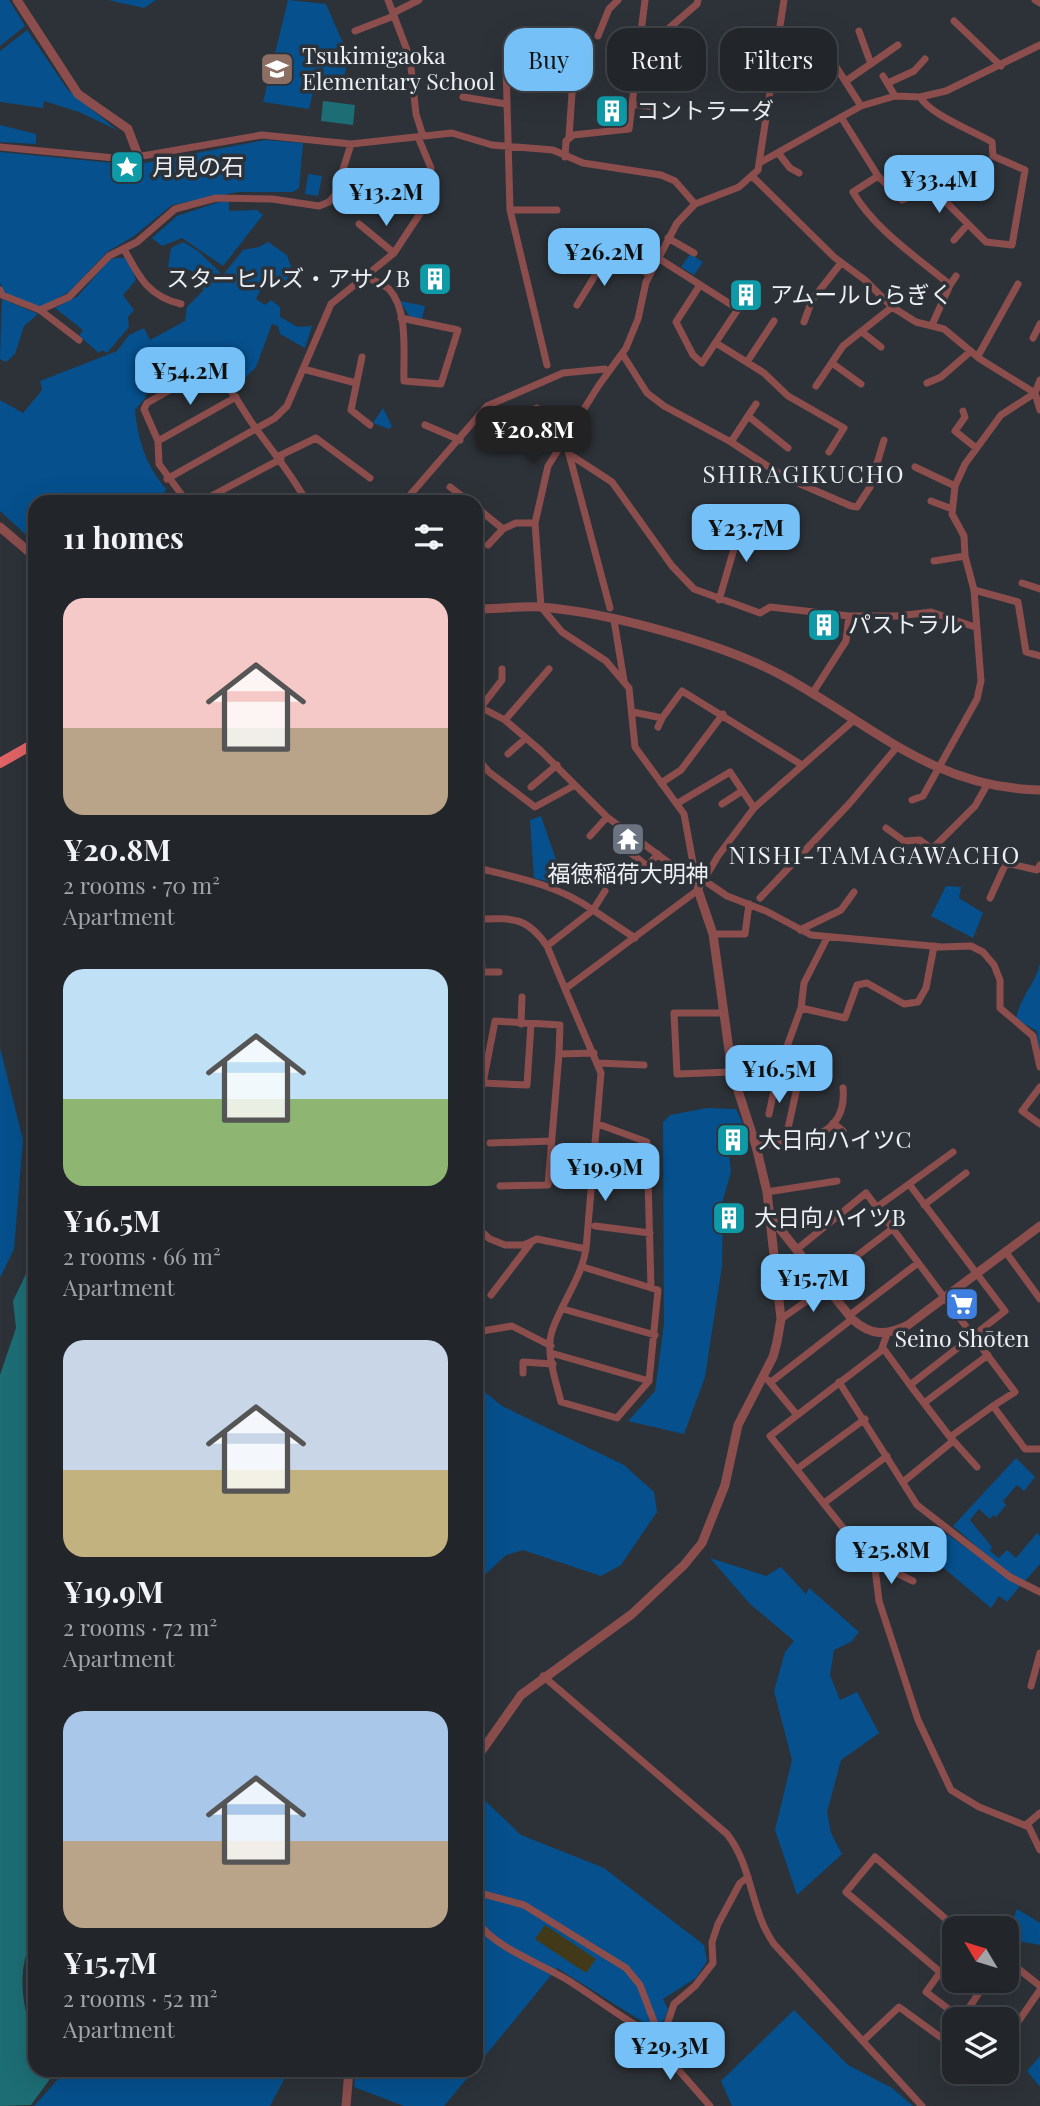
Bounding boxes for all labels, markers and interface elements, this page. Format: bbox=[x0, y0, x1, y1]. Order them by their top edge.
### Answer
chip: Buy bbox=[504, 28, 593, 91]
chip: Rent bbox=[607, 28, 706, 91]
chip: Filters bbox=[720, 28, 837, 91]
place label: Tsukimigaoka Elementary School bbox=[302, 39, 495, 96]
school or university icon: Tsukimigaoka Elementary School bbox=[258, 50, 296, 88]
building icon: コントラーダ bbox=[593, 92, 631, 130]
place label: コントラーダ bbox=[636, 94, 774, 125]
place icon: 月見の石 bbox=[108, 148, 146, 186]
place label: 月見の石 bbox=[152, 150, 244, 181]
pin: ¥33.4M bbox=[882, 156, 996, 215]
text: ¥33.4M bbox=[900, 162, 978, 193]
pin: ¥13.2M bbox=[329, 168, 443, 228]
text: ¥13.2M bbox=[348, 175, 424, 206]
pin: ¥26.2M bbox=[547, 229, 661, 288]
text: ¥26.2M bbox=[564, 235, 644, 266]
building icon: スターヒルズ・アサノB bbox=[416, 260, 454, 298]
place label: スターヒルズ・アサノB bbox=[166, 262, 410, 293]
building icon: アムールしらぎく bbox=[727, 276, 765, 314]
place label: アムールしらぎく bbox=[770, 278, 953, 309]
pin: ¥54.2M bbox=[133, 348, 247, 407]
text: ¥54.2M bbox=[151, 354, 229, 385]
pin: ¥20.8M bbox=[476, 406, 590, 466]
text: ¥20.8M bbox=[492, 413, 574, 444]
district label: SHIRAGIKUCHO bbox=[703, 457, 905, 489]
pin: ¥23.7M bbox=[689, 504, 803, 564]
text: ¥23.7M bbox=[708, 511, 784, 542]
text: 11 homes bbox=[63, 517, 184, 557]
icon: filters bbox=[410, 518, 448, 556]
building icon: パストラル bbox=[805, 606, 843, 644]
place label: パストラル bbox=[848, 608, 963, 639]
icon: home bbox=[193, 644, 319, 770]
temple icon: 福徳稲荷大明神 bbox=[609, 820, 647, 858]
text: ¥20.8M bbox=[63, 829, 171, 869]
district label: NISHI-TAMAGAWACHO bbox=[729, 838, 1021, 870]
place label: 福徳稲荷大明神 bbox=[548, 857, 709, 888]
text: 2 rooms · 70 m² bbox=[63, 869, 220, 900]
text: Apartment bbox=[63, 900, 175, 931]
icon: home bbox=[193, 1015, 319, 1141]
pin: ¥16.5M bbox=[722, 1046, 836, 1105]
text: ¥16.5M bbox=[741, 1052, 817, 1083]
building icon: 大日向ハイツC bbox=[714, 1121, 752, 1159]
place label: 大日向ハイツC bbox=[758, 1123, 911, 1154]
pin: ¥19.9M bbox=[548, 1144, 662, 1203]
text: ¥19.9M bbox=[566, 1150, 644, 1181]
building icon: 大日向ハイツB bbox=[710, 1199, 748, 1237]
text: ¥16.5M bbox=[63, 1200, 161, 1240]
place label: 大日向ハイツB bbox=[754, 1201, 906, 1232]
text: 2 rooms · 66 m² bbox=[63, 1240, 221, 1271]
pin: ¥15.7M bbox=[756, 1254, 870, 1314]
text: ¥15.7M bbox=[777, 1261, 849, 1292]
text: Apartment bbox=[63, 1271, 175, 1302]
supermarket icon: Seino Shōten bbox=[943, 1285, 981, 1323]
place label: Seino Shōten bbox=[895, 1322, 1030, 1353]
icon: home bbox=[193, 1386, 319, 1512]
pin: ¥25.8M bbox=[834, 1526, 948, 1586]
text: ¥25.8M bbox=[852, 1533, 930, 1564]
text: ¥19.9M bbox=[63, 1571, 164, 1611]
text: 2 rooms · 72 m² bbox=[63, 1611, 217, 1642]
text: Apartment bbox=[63, 1642, 175, 1673]
icon: home bbox=[193, 1757, 319, 1883]
north arrow bbox=[942, 1916, 1018, 1993]
map controls bbox=[942, 1916, 1019, 2084]
text: ¥15.7M bbox=[63, 1942, 157, 1982]
text: 2 rooms · 52 m² bbox=[63, 1982, 217, 2013]
button: layers bbox=[942, 2007, 1019, 2084]
text: Apartment bbox=[63, 2013, 175, 2044]
pin: ¥29.3M bbox=[613, 2022, 727, 2082]
text: ¥29.3M bbox=[631, 2029, 709, 2060]

